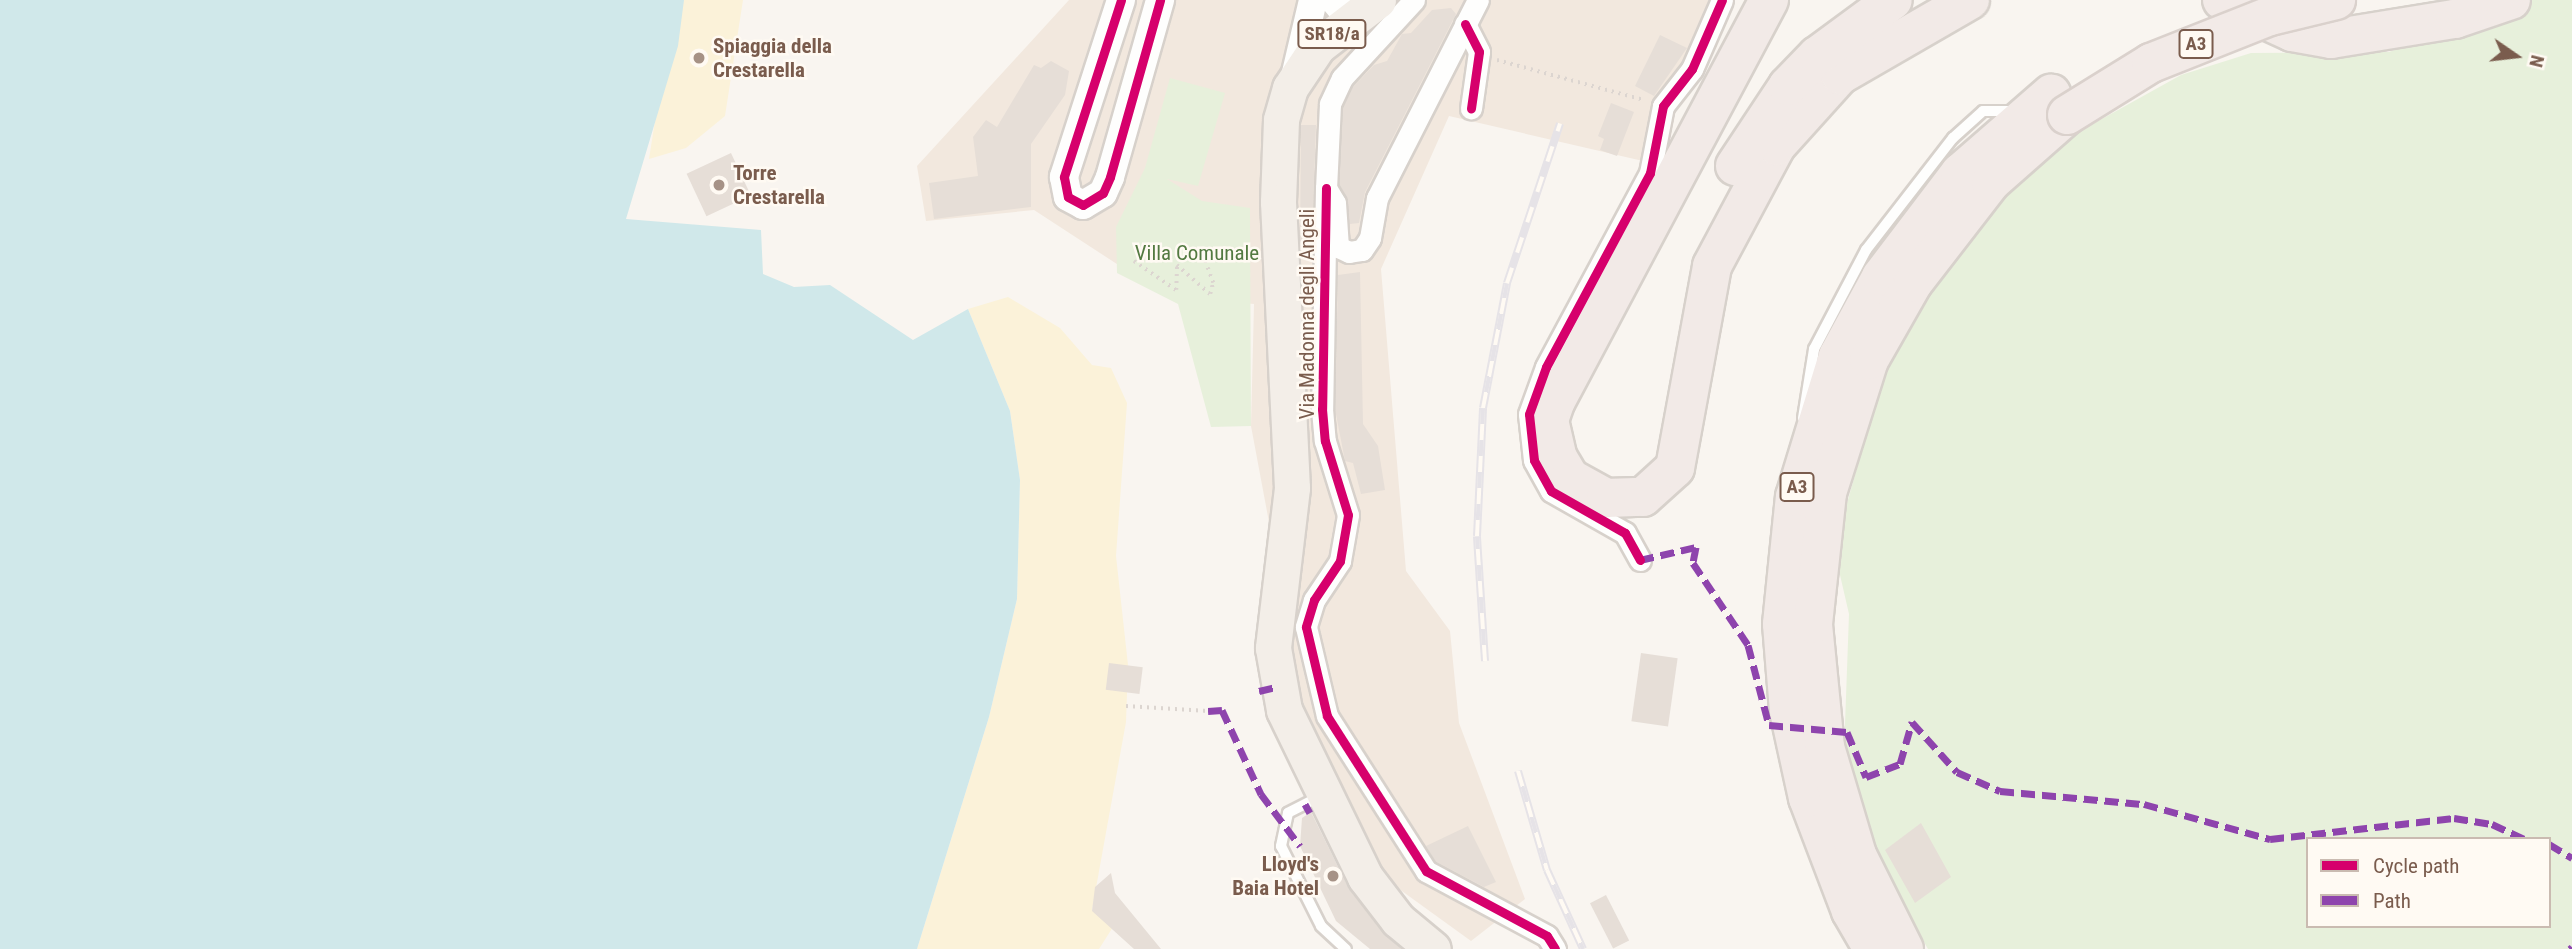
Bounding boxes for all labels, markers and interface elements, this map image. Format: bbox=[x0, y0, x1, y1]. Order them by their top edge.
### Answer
road number: SR18/a bbox=[1297, 18, 1367, 50]
north arrow bbox=[2481, 21, 2551, 91]
road number: A3 bbox=[2178, 28, 2214, 60]
place label: Spiaggia della Crestarella bbox=[713, 33, 832, 83]
marker: Spiaggia della Crestarella bbox=[691, 50, 707, 66]
text: N bbox=[2524, 53, 2549, 70]
place label: Torre Crestarella bbox=[733, 160, 825, 210]
marker: Torre Crestarella bbox=[711, 177, 727, 193]
street label: Via Madonna degli Angeli bbox=[1294, 209, 1320, 419]
park label: Villa Comunale bbox=[1135, 240, 1259, 266]
road number: A3 bbox=[1780, 472, 1814, 502]
legend bbox=[2306, 837, 2551, 928]
place label: Lloyd's Baia Hotel bbox=[1232, 851, 1319, 901]
text: Cycle path bbox=[2373, 854, 2459, 878]
marker: Lloyd's Baia Hotel bbox=[1325, 868, 1341, 884]
text: Path bbox=[2373, 889, 2411, 913]

